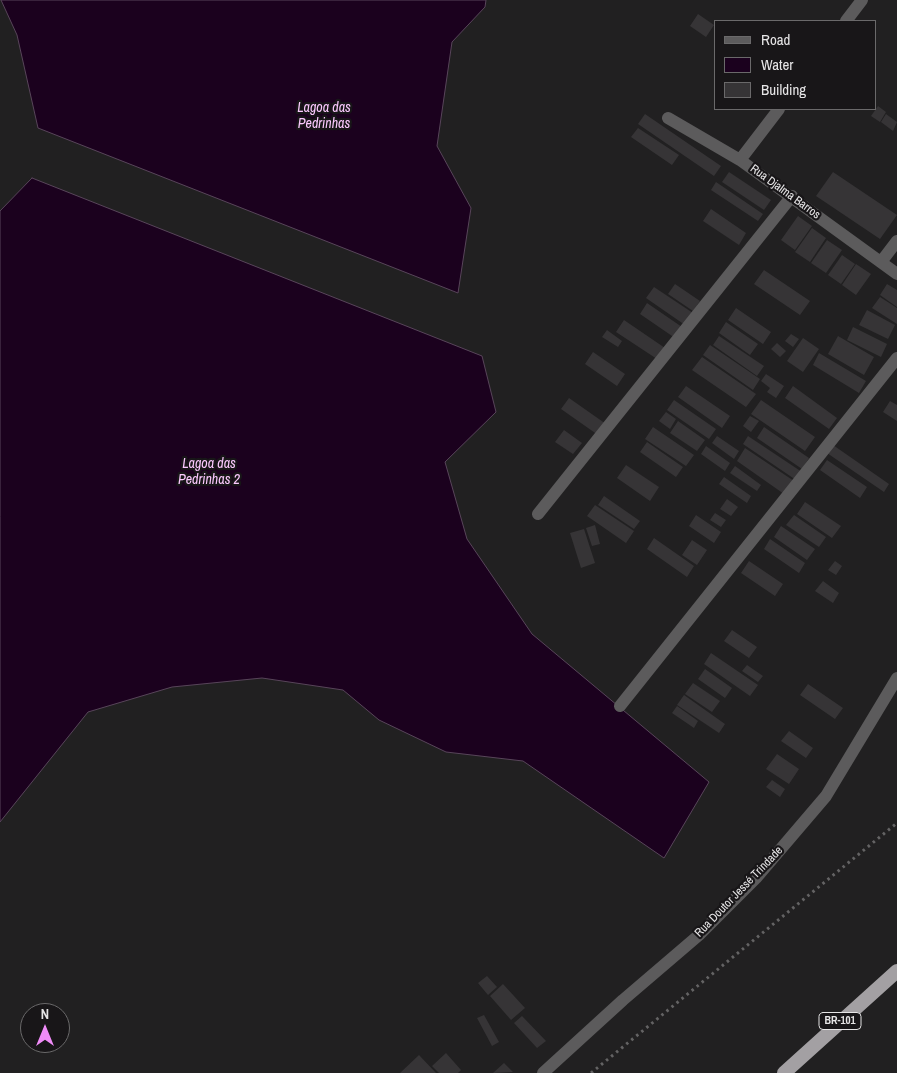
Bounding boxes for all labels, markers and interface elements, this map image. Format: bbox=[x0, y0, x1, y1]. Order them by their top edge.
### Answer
legend bbox=[714, 20, 877, 110]
text: Road bbox=[761, 29, 790, 50]
text: Water bbox=[761, 54, 793, 75]
text: Building bbox=[761, 79, 806, 100]
water label: Lagoa das Pedrinhas bbox=[297, 100, 351, 132]
street label: Rua Djalma Barros bbox=[747, 162, 823, 222]
water label: Lagoa das Pedrinhas 2 bbox=[178, 456, 240, 488]
street label: Rua Doutor Jessé Trindade bbox=[692, 844, 786, 940]
north arrow bbox=[20, 1003, 70, 1053]
text: N bbox=[41, 1005, 49, 1023]
road number: BR-101 bbox=[819, 1012, 861, 1030]

